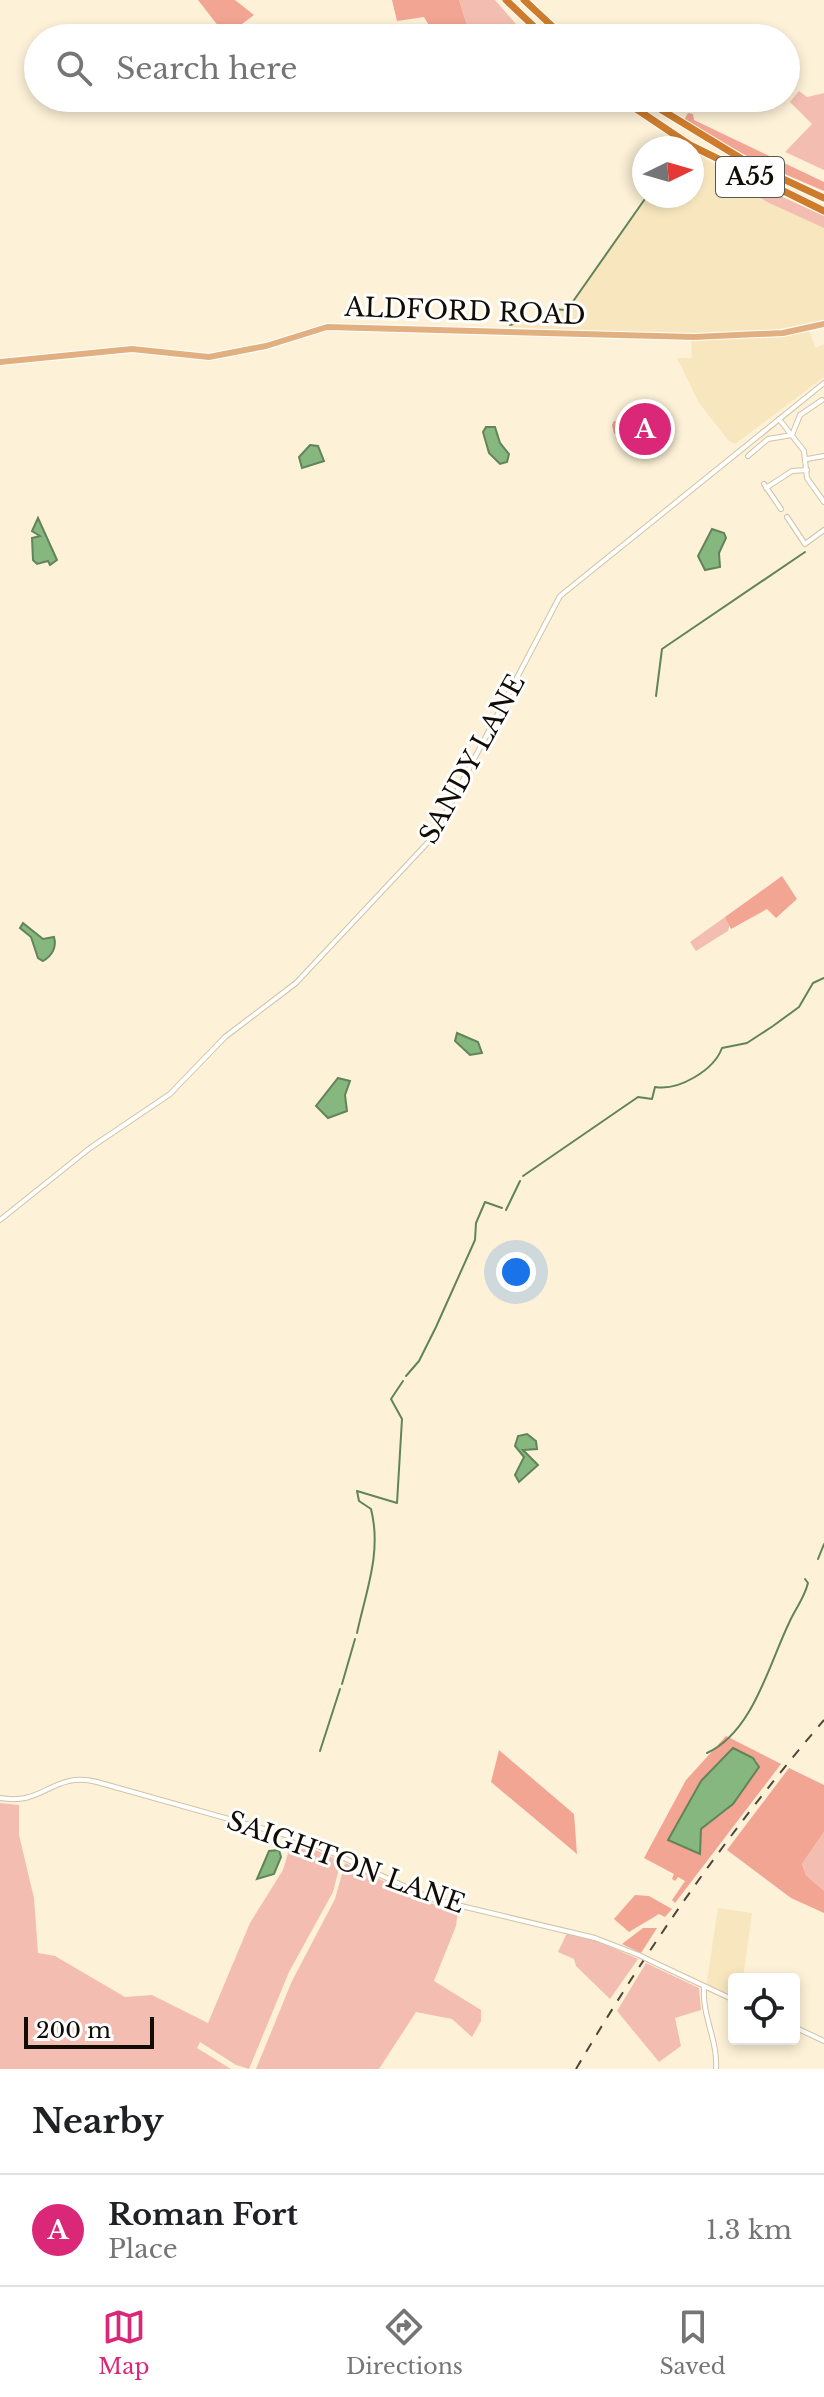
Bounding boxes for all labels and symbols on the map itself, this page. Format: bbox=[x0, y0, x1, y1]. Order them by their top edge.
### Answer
north arrow bbox=[632, 136, 704, 208]
road number: A55 bbox=[716, 157, 784, 197]
street label: ALDFORD ROAD bbox=[343, 291, 586, 331]
pin: A bbox=[619, 399, 671, 459]
street label: SANDY LANE bbox=[412, 669, 532, 849]
your location bbox=[496, 1252, 536, 1292]
street label: SAIGHTON LANE bbox=[223, 1804, 469, 1920]
scale bar bbox=[24, 2013, 154, 2049]

